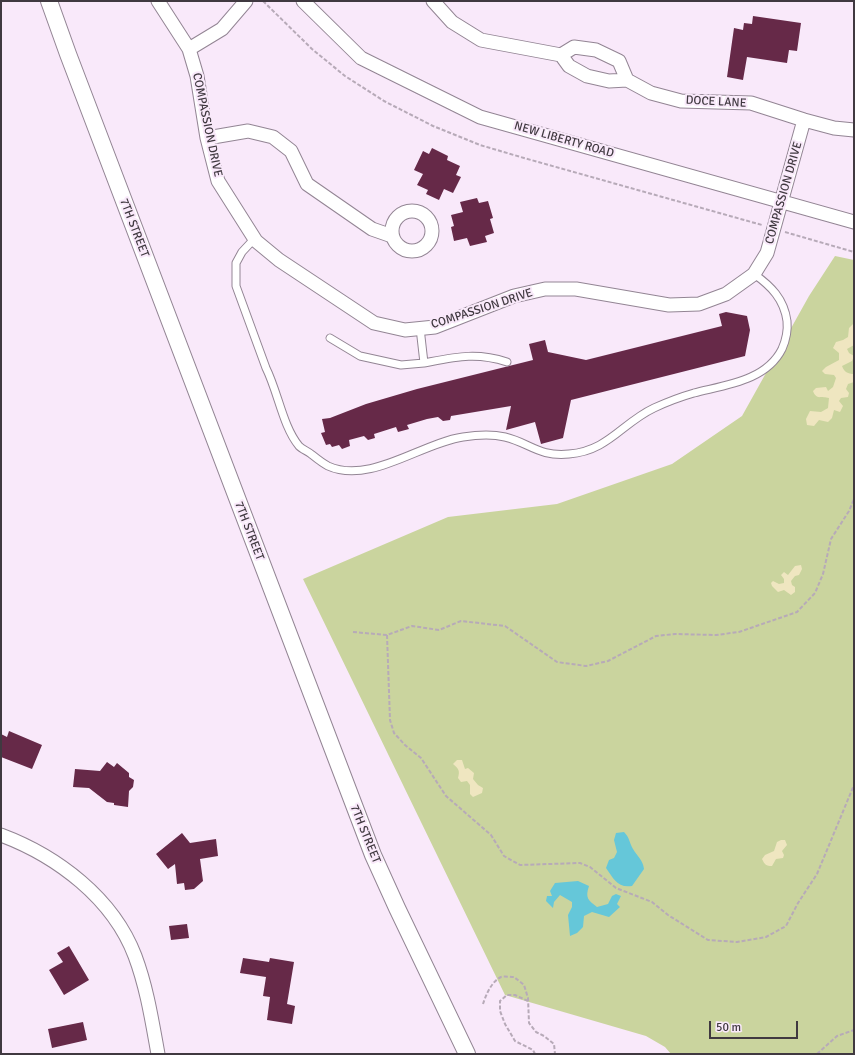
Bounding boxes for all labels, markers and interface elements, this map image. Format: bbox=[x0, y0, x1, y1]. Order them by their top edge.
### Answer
street label: COMPASSION DRIVE bbox=[189, 72, 225, 178]
street label: DOCE LANE bbox=[685, 93, 747, 111]
street label: NEW LIBERTY ROAD bbox=[513, 119, 615, 161]
street label: COMPASSION DRIVE bbox=[762, 140, 806, 246]
street label: 7TH STREET bbox=[116, 196, 152, 260]
street label: COMPASSION DRIVE bbox=[429, 286, 535, 332]
street label: 7TH STREET bbox=[231, 499, 267, 563]
street label: 7TH STREET bbox=[347, 803, 383, 865]
scale bar bbox=[711, 1013, 800, 1039]
text: 50 m bbox=[716, 1020, 741, 1035]

